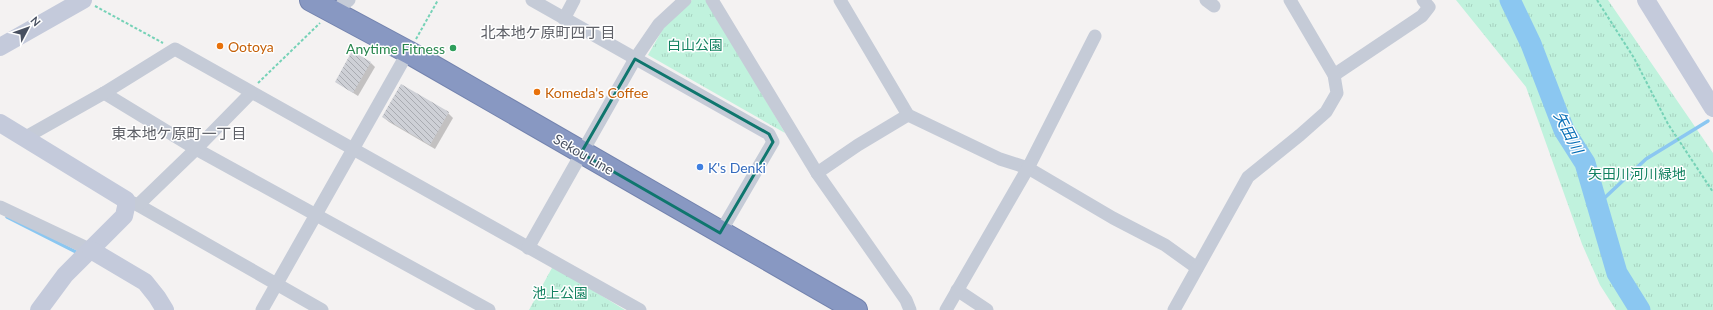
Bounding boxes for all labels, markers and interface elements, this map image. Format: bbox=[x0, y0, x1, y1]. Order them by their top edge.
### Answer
north arrow bbox=[8, 8, 48, 48]
text: N bbox=[28, 14, 44, 29]
district label: 北本地ケ原町四丁目 bbox=[480, 23, 616, 41]
park label: 白山公園 bbox=[667, 36, 723, 53]
place label: Ootoya bbox=[228, 38, 274, 55]
place label: Anytime Fitness bbox=[346, 40, 445, 57]
marker: Ootoya bbox=[215, 41, 225, 51]
marker: Anytime Fitness bbox=[448, 43, 458, 53]
place label: Komeda's Coffee bbox=[545, 84, 648, 101]
marker: Komeda's Coffee bbox=[532, 87, 542, 97]
water label: 矢田川 bbox=[1551, 108, 1588, 158]
district label: 東本地ケ原町一丁目 bbox=[111, 124, 247, 142]
street label: Sekou Line bbox=[551, 130, 617, 178]
place label: K's Denki bbox=[708, 159, 766, 176]
marker: K's Denki bbox=[695, 162, 705, 172]
park label: 矢田川河川緑地 bbox=[1588, 165, 1686, 182]
park label: 池上公園 bbox=[532, 284, 588, 301]

